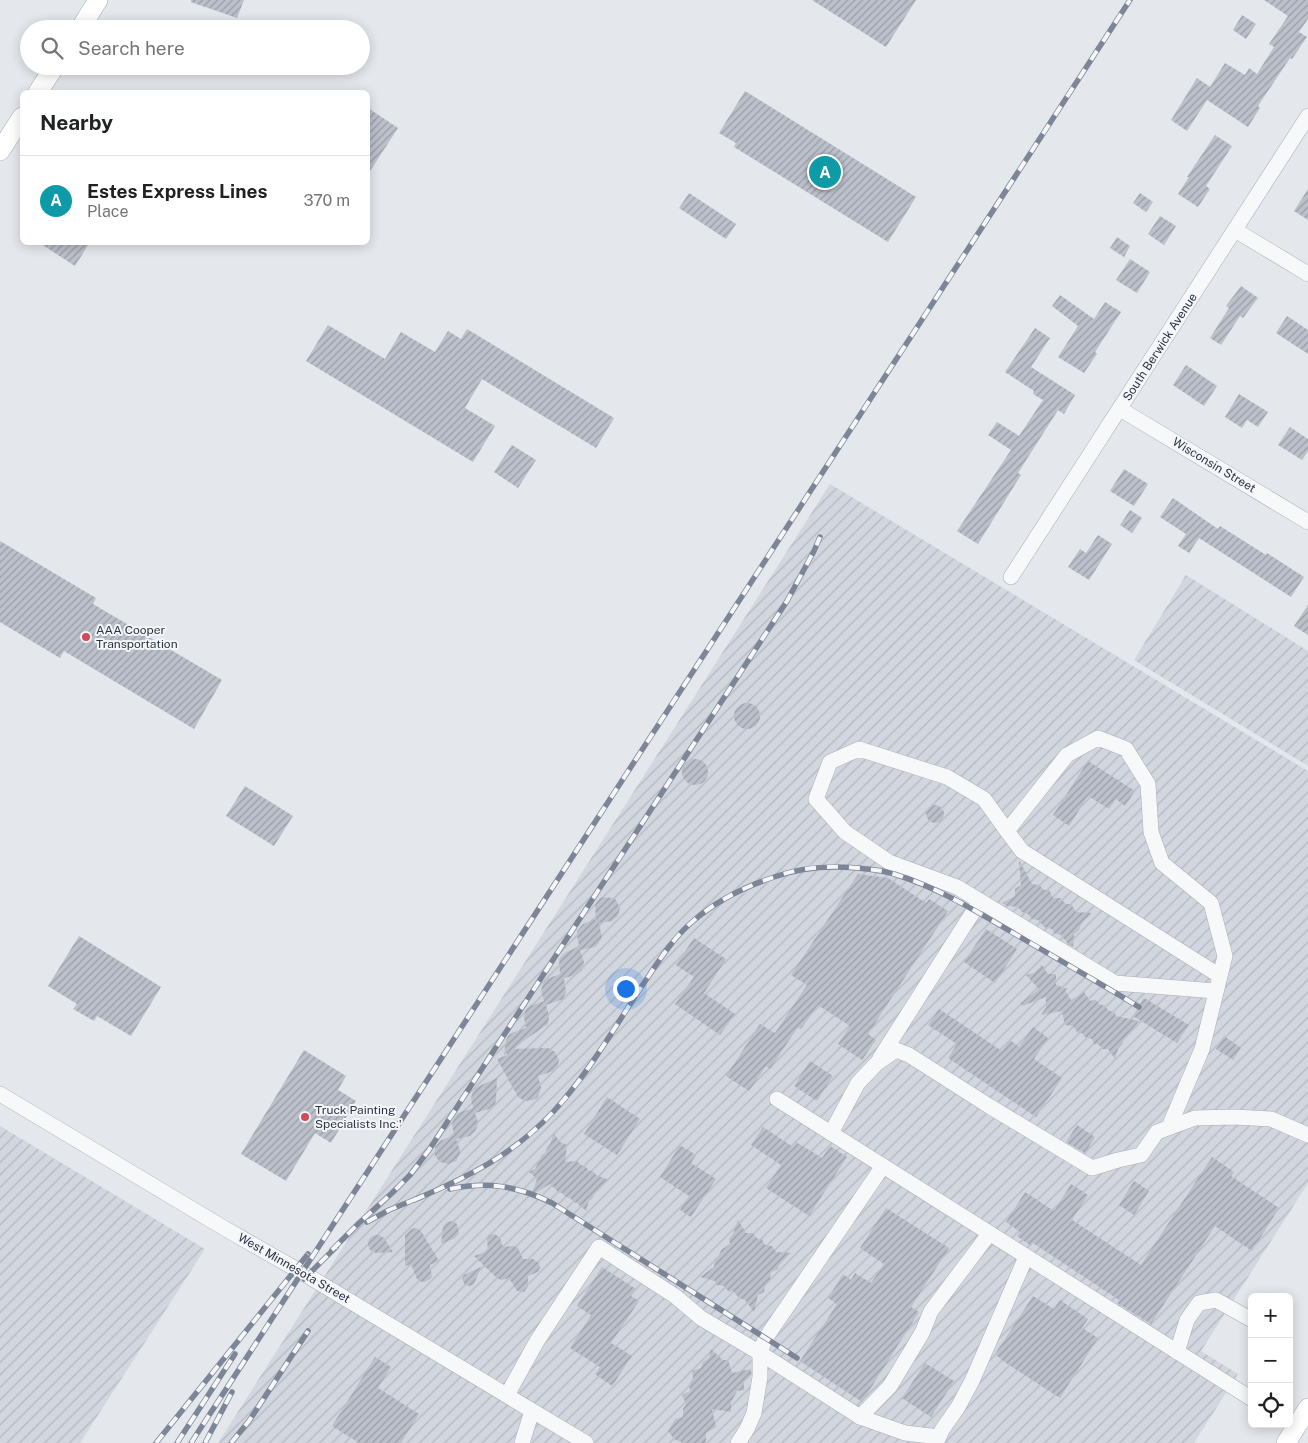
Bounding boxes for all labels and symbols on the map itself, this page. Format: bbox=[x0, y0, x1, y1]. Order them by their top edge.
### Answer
pin: A bbox=[809, 153, 841, 191]
street label: South Berwick Avenue bbox=[1120, 290, 1200, 404]
street label: Wisconsin Street bbox=[1170, 435, 1258, 496]
place label: AAA Cooper Transportation bbox=[96, 623, 178, 651]
marker: AAA Cooper Transportation bbox=[80, 631, 92, 643]
your location bbox=[613, 976, 639, 1002]
place label: Truck Painting Specialists Inc.' bbox=[315, 1103, 402, 1131]
marker: Truck Painting Specialists Inc.' bbox=[299, 1111, 311, 1123]
street label: West Minnesota Street bbox=[235, 1230, 353, 1306]

